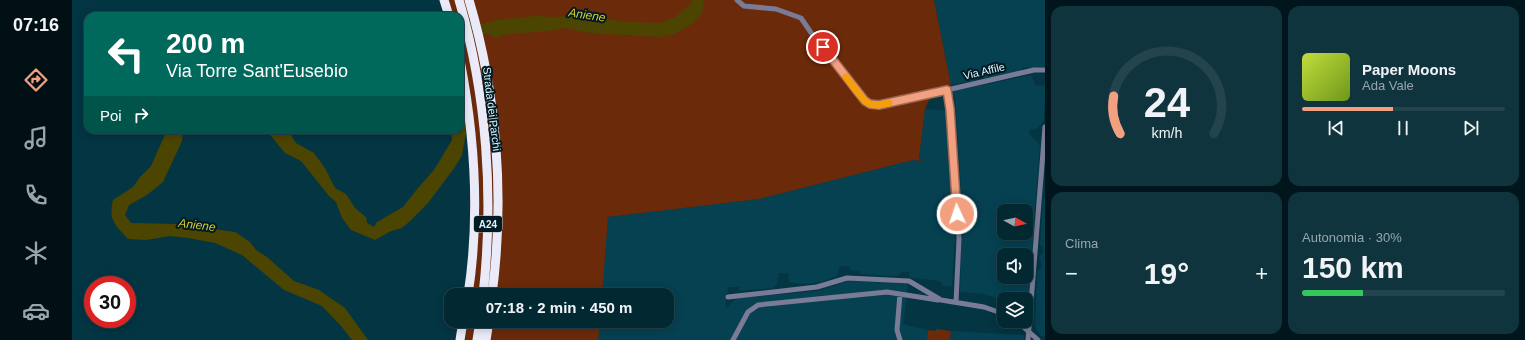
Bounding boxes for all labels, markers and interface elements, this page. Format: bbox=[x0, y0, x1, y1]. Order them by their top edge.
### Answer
water label: Aniene bbox=[567, 5, 607, 25]
text: 07:16 bbox=[13, 15, 59, 35]
icon: left bbox=[100, 28, 152, 80]
text: 200 m bbox=[166, 28, 245, 59]
pin bbox=[806, 30, 840, 64]
icon: arrive bbox=[812, 36, 834, 58]
street label: Via Affile bbox=[962, 60, 1006, 82]
text: Via Torre Sant'Eusebio bbox=[166, 61, 348, 81]
text: Paper Moons bbox=[1362, 61, 1456, 78]
icon: directions bbox=[22, 66, 50, 94]
street label: Strada dei Parchi bbox=[481, 66, 503, 152]
text: Ada Vale bbox=[1362, 78, 1414, 93]
text: 24 bbox=[1143, 79, 1190, 126]
icon: right bbox=[130, 104, 152, 126]
text: Poi bbox=[100, 107, 122, 124]
icon: previous bbox=[1325, 117, 1347, 139]
icon: pause bbox=[1392, 117, 1414, 139]
icon: next bbox=[1460, 117, 1482, 139]
icon: music bbox=[22, 124, 50, 152]
text: km/h bbox=[1151, 125, 1182, 141]
icon: phone bbox=[22, 181, 50, 209]
position arrow bbox=[936, 193, 978, 235]
north arrow bbox=[997, 204, 1033, 240]
map controls bbox=[997, 204, 1033, 328]
water label: Aniene bbox=[177, 216, 217, 234]
road number: A24 bbox=[474, 216, 502, 232]
text: Autonomia · 30% bbox=[1302, 230, 1402, 245]
text: Clima bbox=[1065, 236, 1098, 251]
icon: climate bbox=[22, 239, 50, 267]
button: sound bbox=[997, 248, 1033, 284]
text: 150 km bbox=[1302, 251, 1404, 284]
text: 19° bbox=[1144, 257, 1189, 290]
text: − bbox=[1065, 261, 1078, 286]
text: + bbox=[1255, 261, 1268, 286]
speed limit sign: 30 bbox=[84, 276, 136, 328]
button: layers bbox=[997, 292, 1033, 328]
icon: car bbox=[22, 297, 50, 325]
text: 07:18 · 2 min · 450 m bbox=[486, 299, 632, 316]

